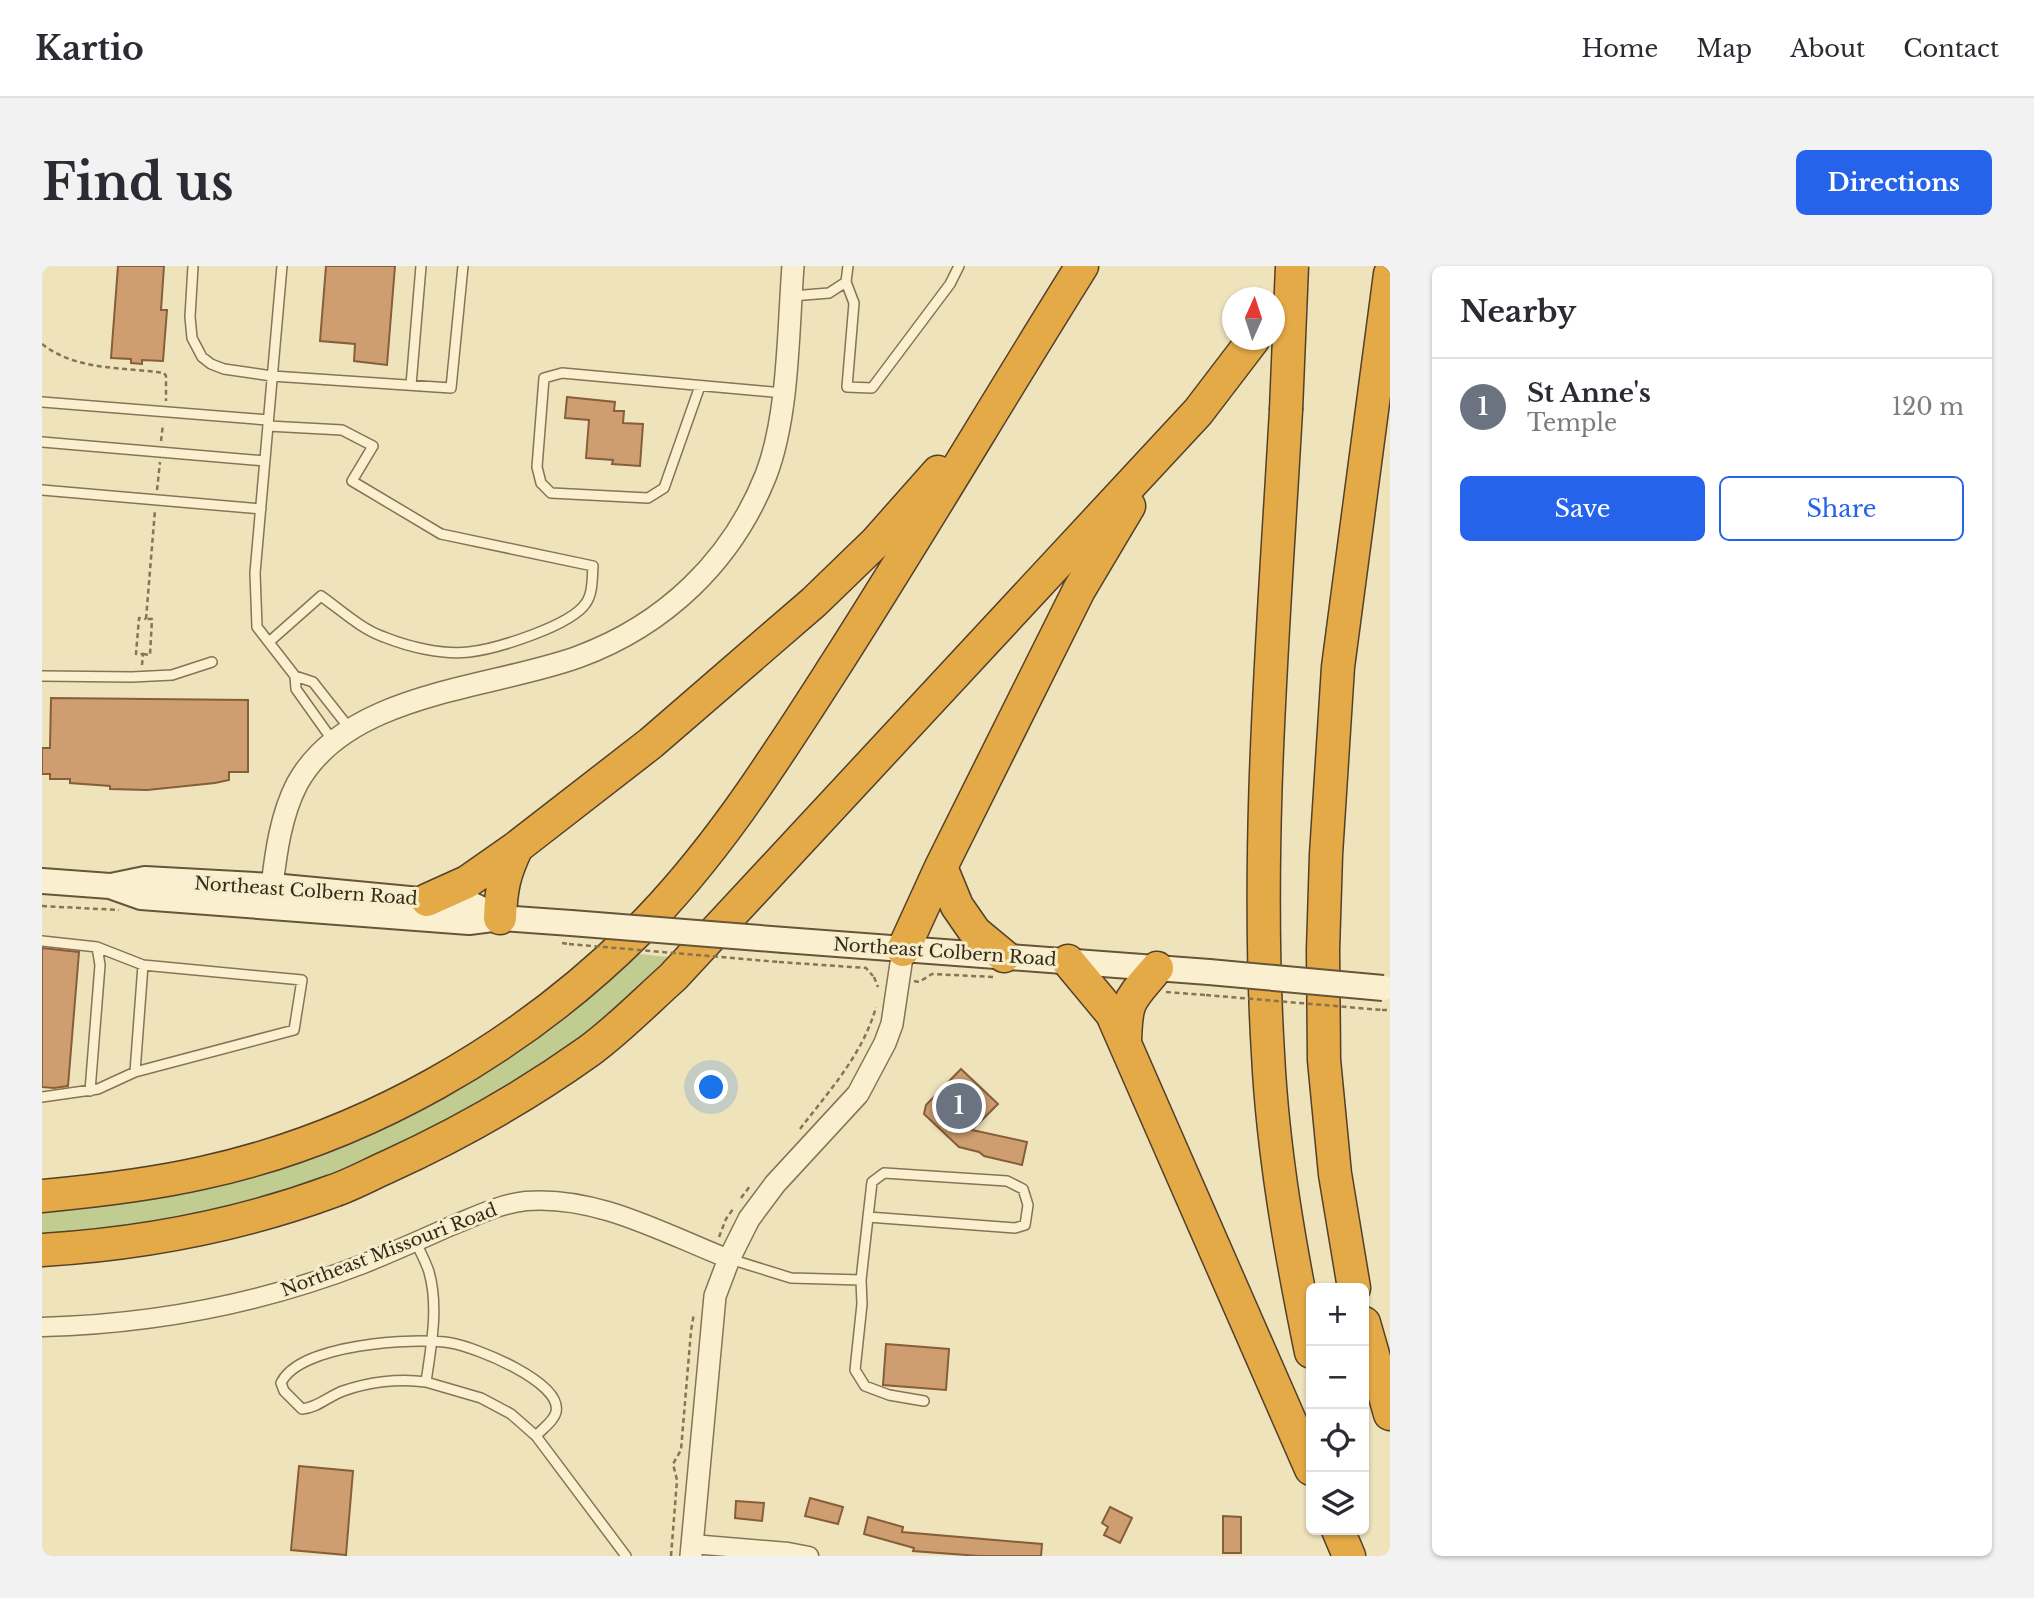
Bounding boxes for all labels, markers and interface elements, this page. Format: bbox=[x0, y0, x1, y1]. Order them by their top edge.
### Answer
text: Kartio bbox=[35, 28, 144, 69]
text: Home bbox=[1582, 34, 1658, 63]
text: Map bbox=[1696, 34, 1752, 63]
text: About bbox=[1790, 34, 1865, 63]
text: Contact bbox=[1903, 34, 1999, 63]
button: Directions bbox=[1796, 150, 1992, 215]
text: Find us bbox=[42, 152, 234, 213]
north arrow bbox=[1222, 287, 1285, 350]
text: Nearby bbox=[1460, 293, 1576, 330]
text: St Anne's bbox=[1527, 377, 1651, 409]
text: 1 bbox=[1478, 393, 1488, 421]
text: 120 m bbox=[1892, 393, 1964, 421]
text: Temple bbox=[1527, 409, 1617, 437]
button: Save bbox=[1460, 476, 1705, 541]
button: Share bbox=[1719, 476, 1964, 541]
street label: Northeast Colbern Road bbox=[194, 872, 418, 910]
street label: Northeast Colbern Road bbox=[833, 933, 1057, 971]
your location bbox=[694, 1070, 728, 1104]
pin: 1 bbox=[936, 1080, 982, 1132]
street label: Northeast Missouri Road bbox=[278, 1199, 500, 1301]
map controls bbox=[1306, 1283, 1369, 1535]
button: + bbox=[1306, 1283, 1369, 1346]
button: − bbox=[1306, 1346, 1369, 1409]
button: locate bbox=[1306, 1409, 1369, 1472]
button: layers bbox=[1306, 1472, 1369, 1535]

